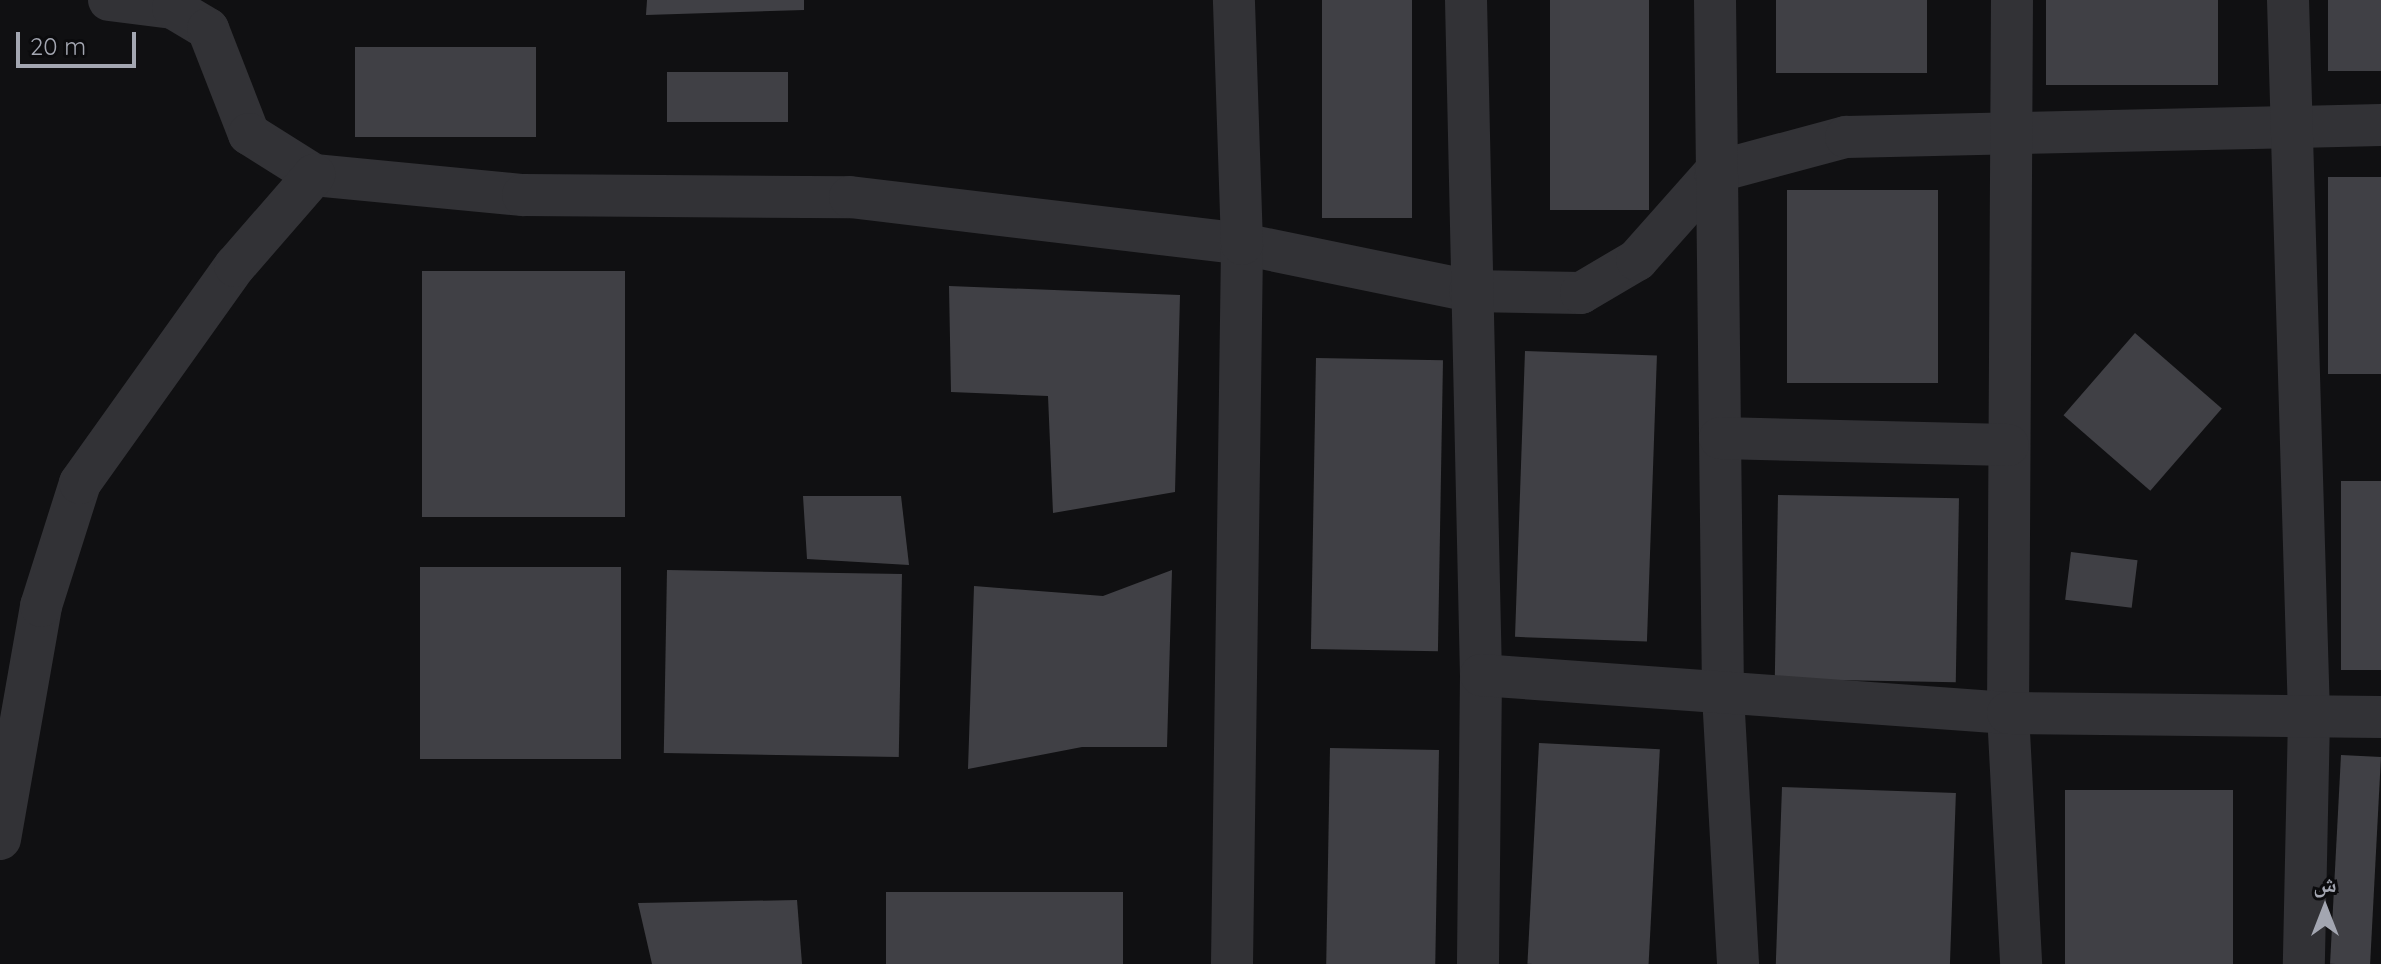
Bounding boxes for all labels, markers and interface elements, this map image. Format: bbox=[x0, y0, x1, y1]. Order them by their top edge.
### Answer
scale bar bbox=[20, 16, 140, 66]
text: 20 m bbox=[30, 31, 86, 61]
north arrow bbox=[2285, 868, 2365, 948]
text: ش bbox=[2313, 870, 2337, 898]

